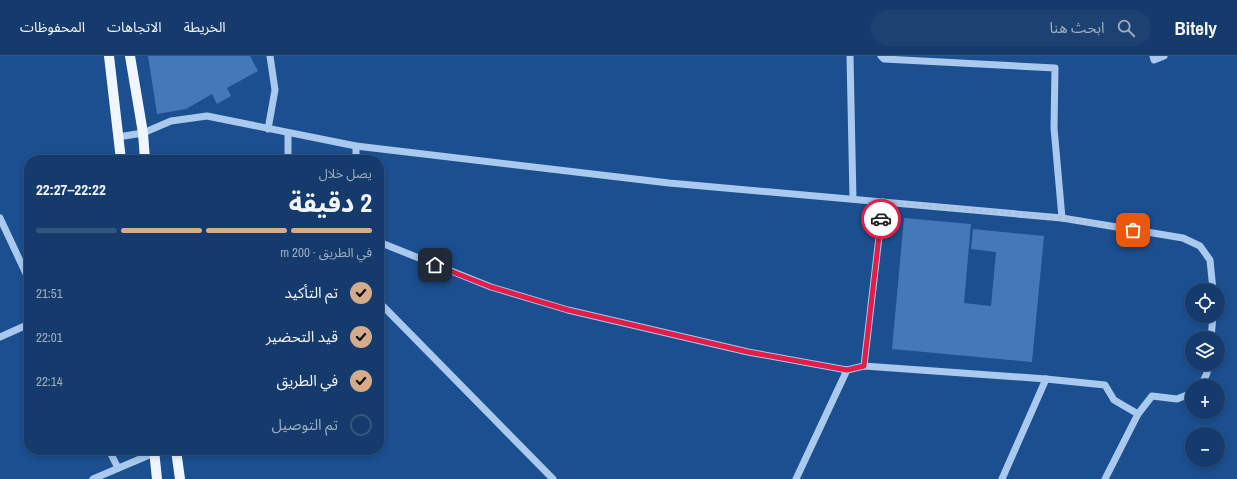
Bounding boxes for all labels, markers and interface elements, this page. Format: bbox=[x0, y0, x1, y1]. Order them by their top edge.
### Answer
search box bbox=[871, 10, 1151, 46]
text: Bitely bbox=[1175, 15, 1217, 41]
text: ابحث هنا bbox=[1049, 17, 1105, 38]
icon: search bbox=[1115, 17, 1137, 39]
text: المحفوظات bbox=[20, 18, 85, 36]
text: الاتجاهات bbox=[107, 18, 162, 36]
text: الخريطة bbox=[184, 18, 226, 36]
text: يصل خلال bbox=[319, 165, 372, 182]
text: 22:22–22:27 bbox=[36, 179, 106, 200]
text: 2 دقيقة bbox=[289, 185, 372, 220]
courier bbox=[861, 199, 901, 239]
icon: car bbox=[870, 208, 892, 230]
pin bbox=[1116, 213, 1150, 247]
icon: bag bbox=[1122, 219, 1144, 241]
text: في الطريق · 200 m bbox=[280, 244, 372, 261]
pin bbox=[418, 248, 452, 282]
icon: home bbox=[424, 254, 446, 276]
text: تم التأكيد bbox=[285, 282, 338, 303]
icon: check bbox=[350, 282, 372, 304]
map controls bbox=[1185, 283, 1225, 467]
button: locate bbox=[1185, 283, 1225, 323]
text: 21:51 bbox=[36, 285, 63, 302]
text: قيد التحضير bbox=[266, 326, 338, 347]
icon: check bbox=[350, 326, 372, 348]
text: 22:01 bbox=[36, 329, 63, 346]
button: layers bbox=[1185, 331, 1225, 371]
text: في الطريق bbox=[277, 370, 338, 391]
icon: check bbox=[350, 370, 372, 392]
text: 22:14 bbox=[36, 373, 63, 390]
button: + bbox=[1185, 379, 1225, 419]
text: تم التوصيل bbox=[271, 414, 338, 435]
button: − bbox=[1185, 427, 1225, 467]

